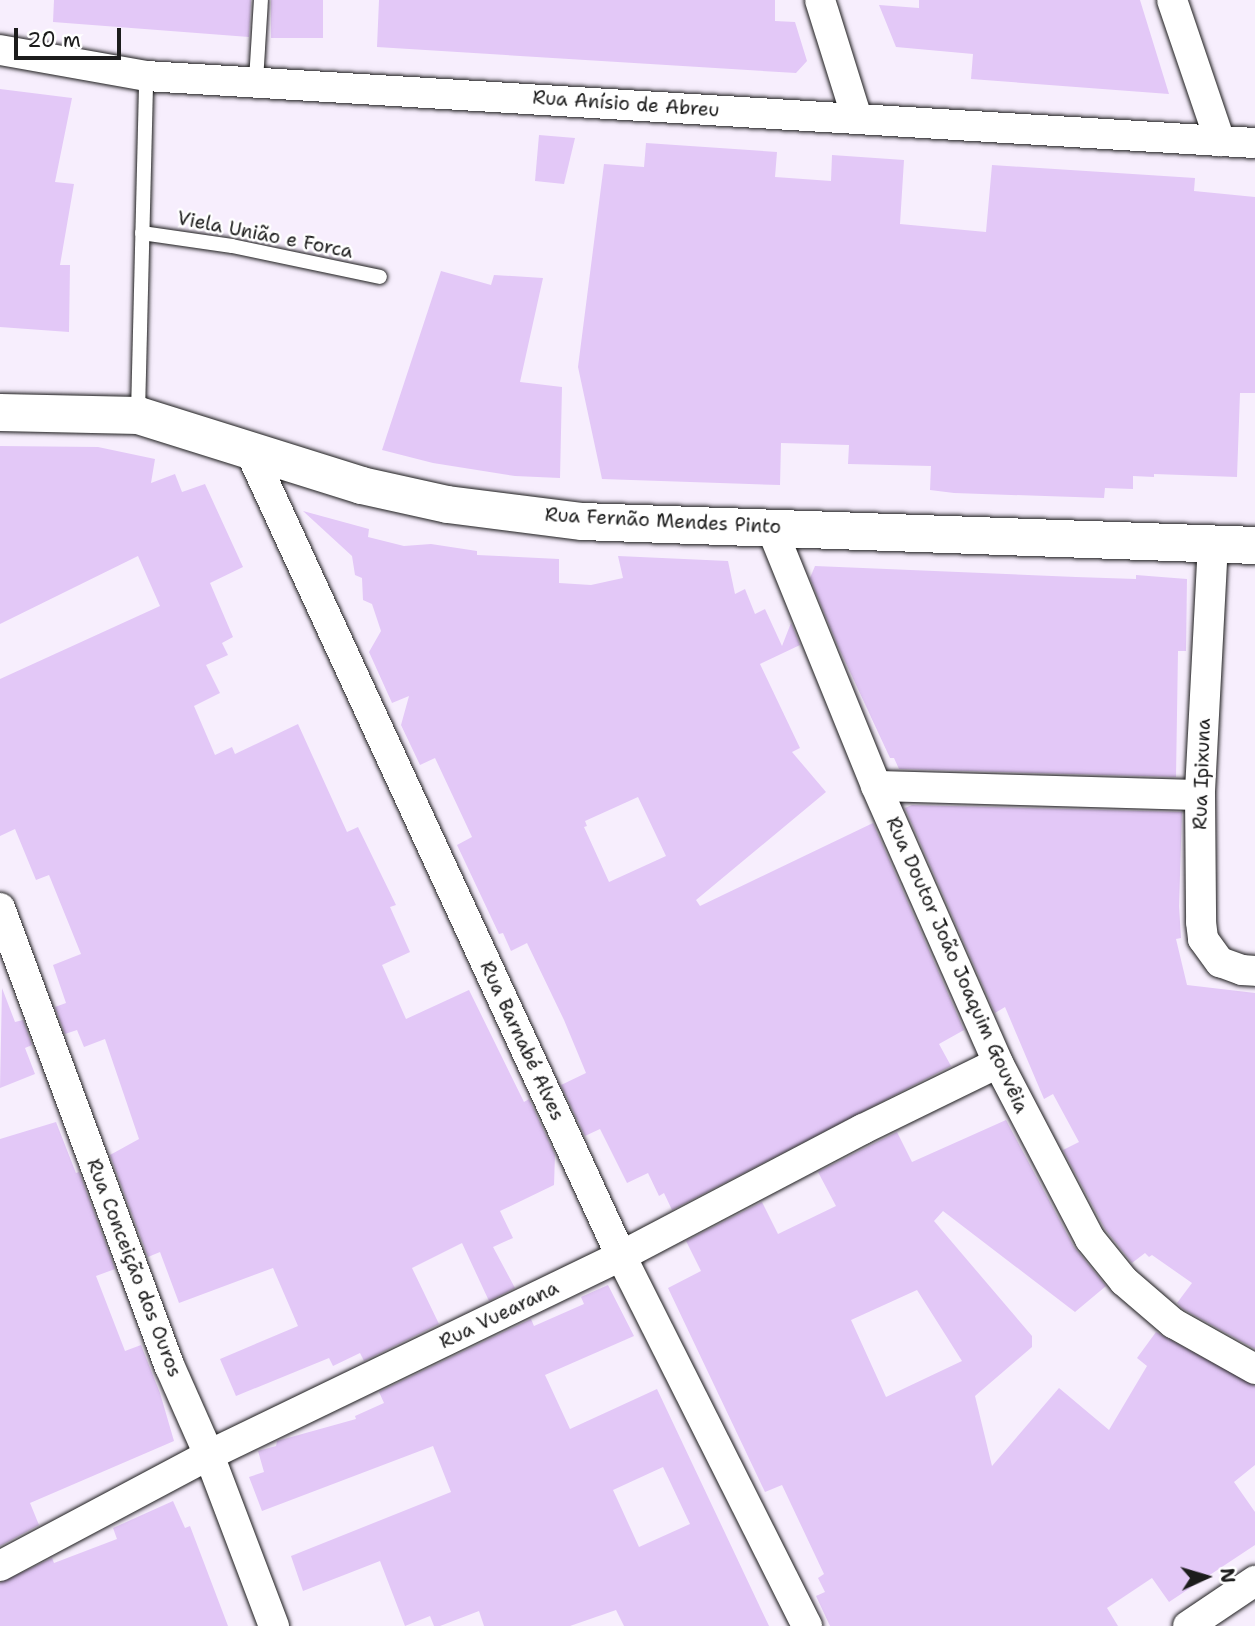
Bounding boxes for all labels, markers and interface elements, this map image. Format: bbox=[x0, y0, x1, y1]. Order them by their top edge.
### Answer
scale bar bbox=[18, 14, 124, 58]
text: 20 m bbox=[27, 26, 81, 54]
street label: Rua Anísio de Abreu bbox=[532, 86, 720, 122]
street label: Viela União e Forca bbox=[175, 207, 355, 263]
street label: Rua Fernão Mendes Pinto bbox=[544, 503, 782, 539]
street label: Rua Ipixuna bbox=[1189, 718, 1215, 830]
street label: Rua Doutor João Joaquim Gouvêia bbox=[881, 813, 1033, 1117]
street label: Rua Barnabé Alves bbox=[475, 958, 569, 1124]
street label: Rua Conceição dos Ouros bbox=[82, 1156, 186, 1380]
street label: Rua Vuearana bbox=[436, 1276, 562, 1354]
north arrow bbox=[1171, 1542, 1241, 1612]
text: N bbox=[1214, 1567, 1240, 1584]

